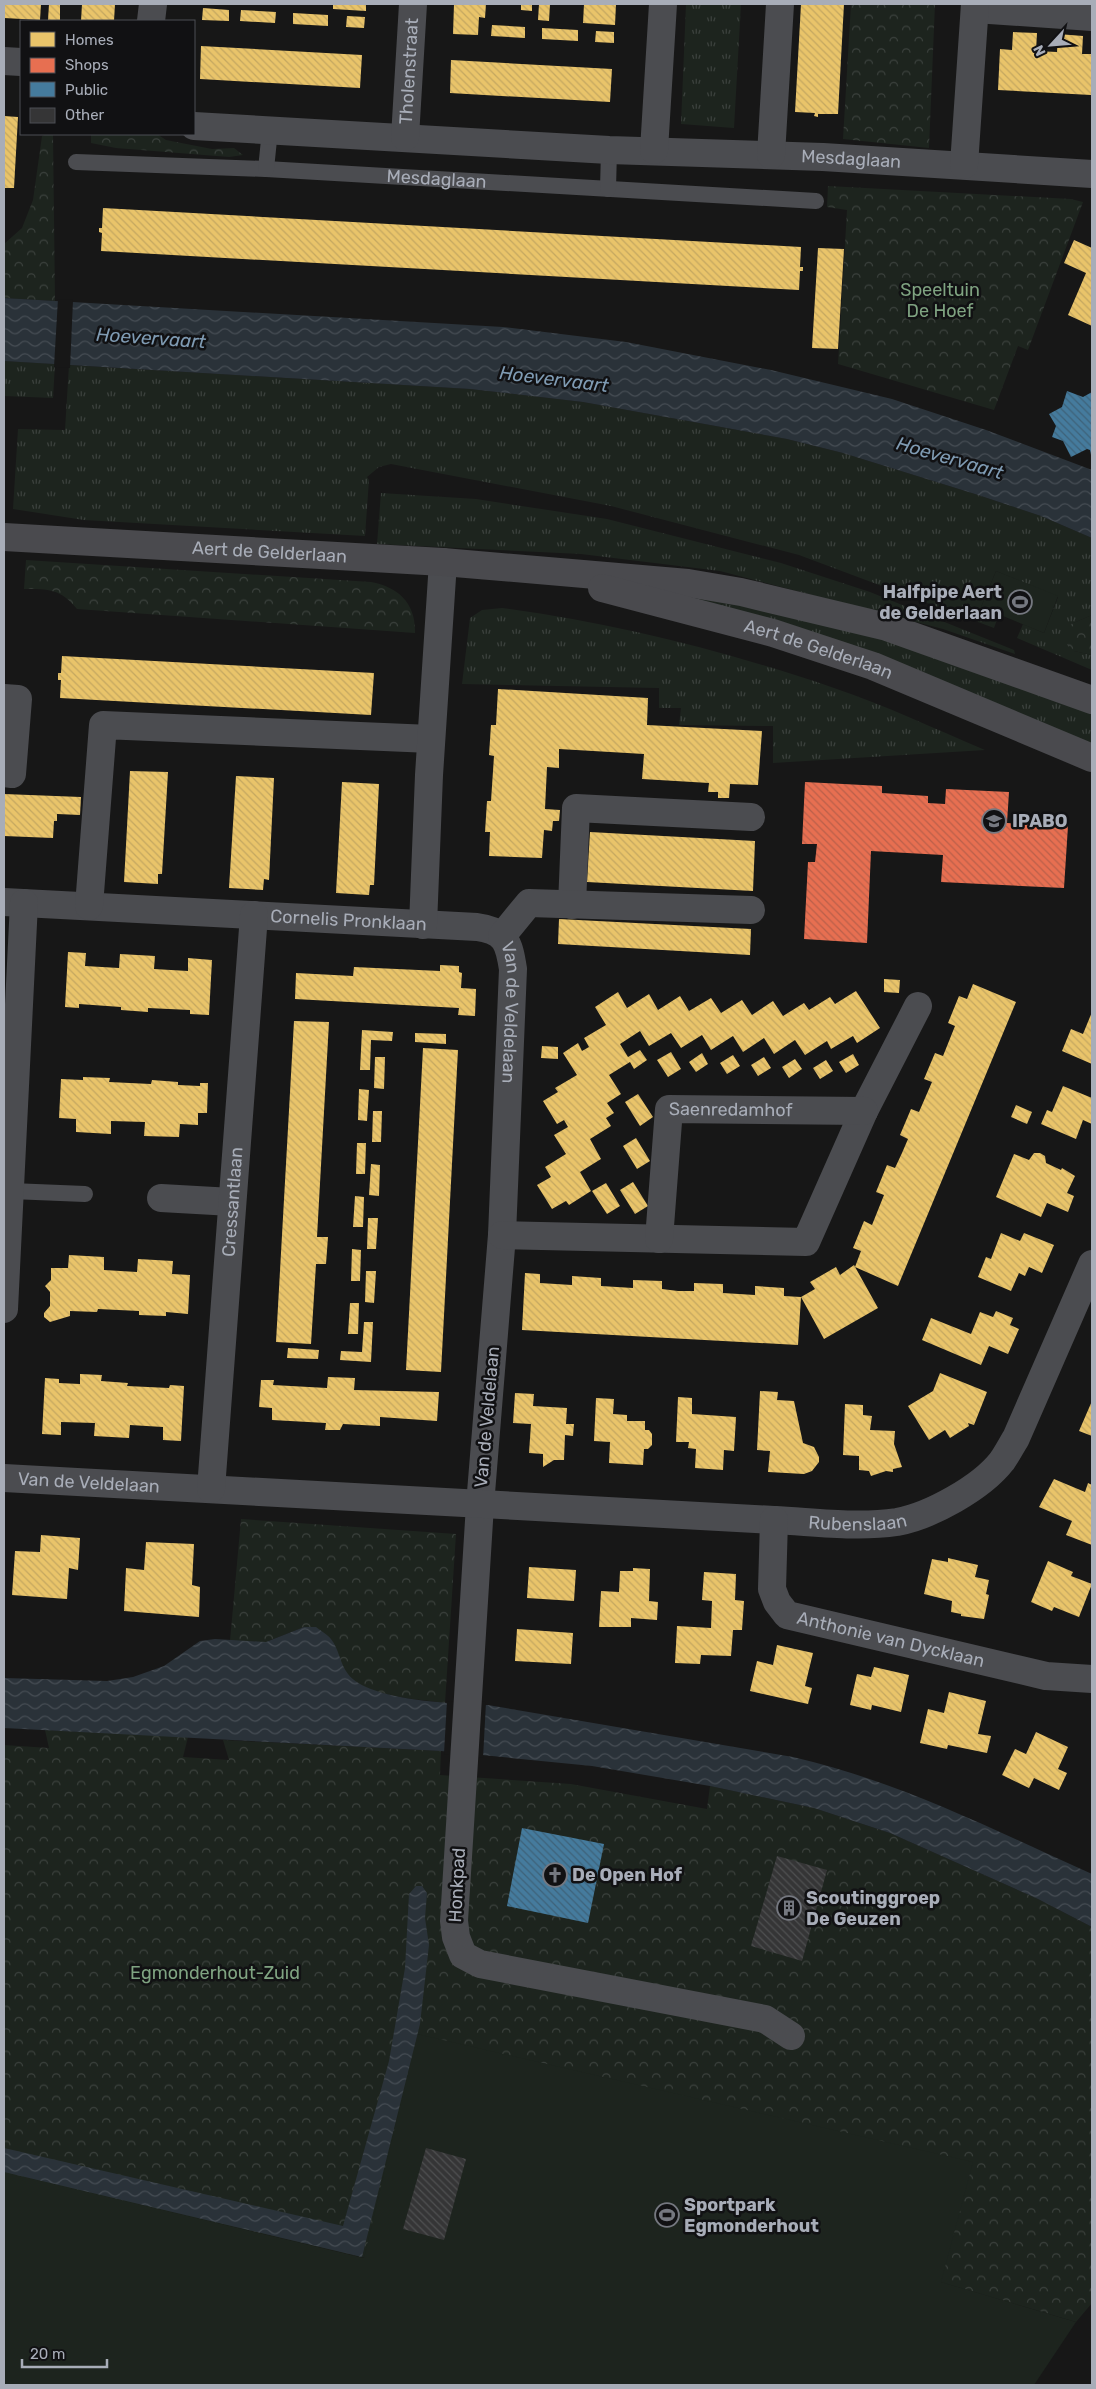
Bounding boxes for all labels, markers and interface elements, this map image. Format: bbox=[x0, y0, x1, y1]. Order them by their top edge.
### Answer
street label: Tholenstraat bbox=[395, 17, 423, 125]
legend bbox=[20, 20, 195, 135]
north arrow bbox=[1026, 20, 1076, 70]
text: Homes bbox=[65, 31, 114, 49]
text: N bbox=[1030, 42, 1050, 59]
text: Shops bbox=[65, 56, 109, 74]
text: Public bbox=[65, 81, 108, 99]
text: Other bbox=[65, 106, 105, 124]
street label: Mesdaglaan bbox=[801, 145, 902, 173]
street label: Mesdaglaan bbox=[386, 165, 487, 193]
park label: Speeltuin De Hoef bbox=[900, 279, 980, 322]
water label: Hoevervaart bbox=[95, 323, 207, 353]
water label: Hoevervaart bbox=[498, 361, 611, 397]
water label: Hoevervaart bbox=[894, 432, 1007, 484]
street label: Aert de Gelderlaan bbox=[191, 537, 348, 568]
place label: Halfpipe Aert de Gelderlaan bbox=[879, 581, 1002, 624]
sports icon: Halfpipe Aert de Gelderlaan bbox=[1007, 589, 1033, 615]
street label: Aert de Gelderlaan bbox=[742, 615, 896, 684]
school or university icon: IPABO bbox=[981, 808, 1007, 834]
place label: IPABO bbox=[1012, 810, 1068, 832]
street label: Cornelis Pronklaan bbox=[270, 905, 427, 935]
street label: Van de Veldelaan bbox=[496, 938, 524, 1084]
street label: Saenredamhof bbox=[669, 1098, 793, 1121]
street label: Cressantlaan bbox=[217, 1146, 248, 1258]
street label: Van de Veldelaan bbox=[470, 1345, 504, 1489]
street label: Van de Veldelaan bbox=[17, 1468, 160, 1497]
street label: Rubenslaan bbox=[808, 1509, 909, 1536]
street label: Anthonie van Dycklaan bbox=[795, 1607, 987, 1672]
street label: Honkpad bbox=[444, 1847, 470, 1923]
church icon: De Open Hof bbox=[542, 1862, 568, 1888]
place label: De Open Hof bbox=[572, 1864, 682, 1886]
place label: Scoutinggroep De Geuzen bbox=[806, 1887, 940, 1930]
building icon: Scoutinggroep De Geuzen bbox=[776, 1895, 802, 1921]
park label: Egmonderhout-Zuid bbox=[130, 1962, 300, 1984]
place label: Sportpark Egmonderhout bbox=[684, 2194, 819, 2237]
sports icon: Sportpark Egmonderhout bbox=[654, 2202, 680, 2228]
scale bar bbox=[22, 2336, 108, 2368]
text: 20 m bbox=[30, 2345, 65, 2363]

